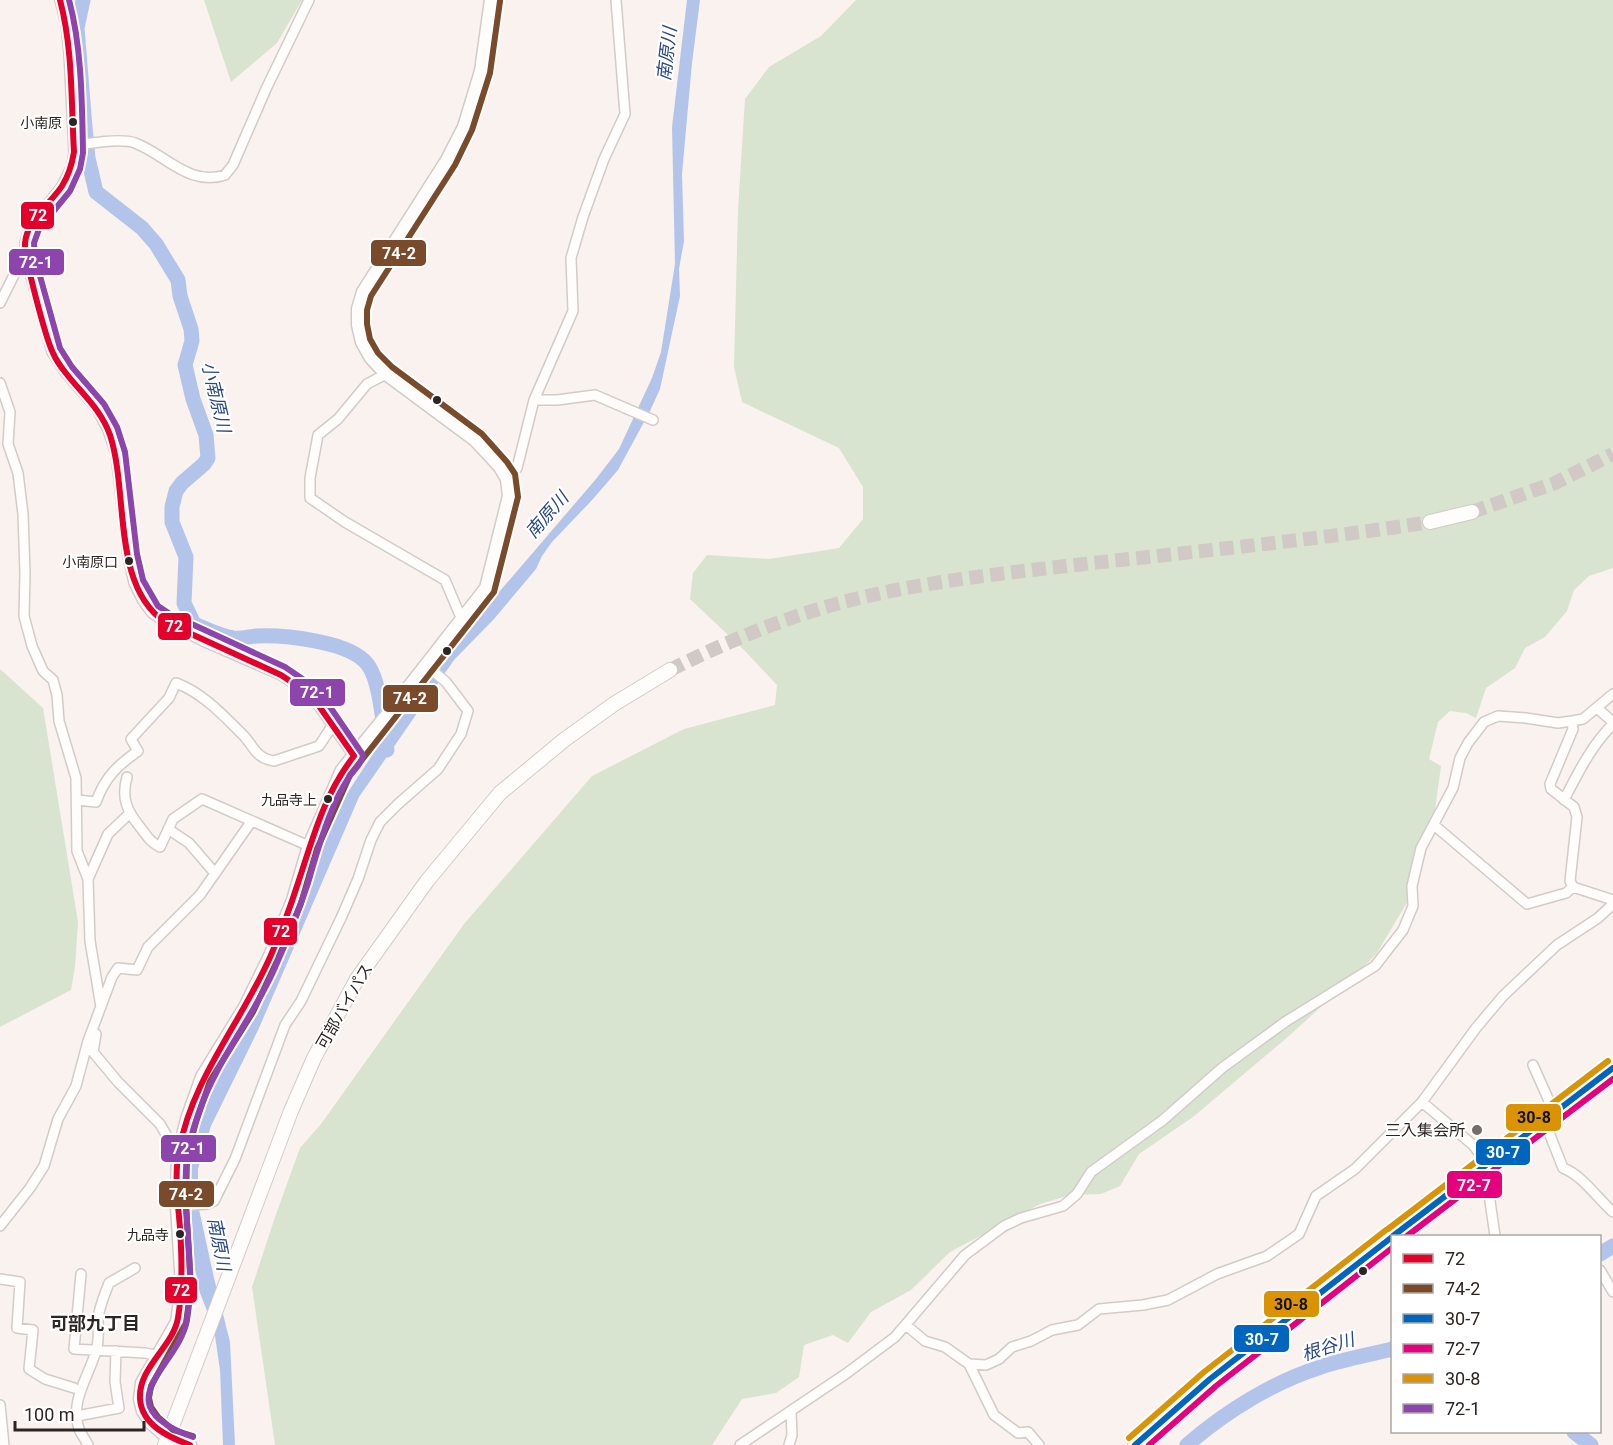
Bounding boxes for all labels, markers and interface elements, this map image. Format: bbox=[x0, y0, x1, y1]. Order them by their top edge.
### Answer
water label: 南原川 bbox=[653, 24, 680, 82]
place label: 小南原 bbox=[20, 115, 62, 131]
marker: 小南原 bbox=[67, 116, 79, 128]
line badge: 72 bbox=[20, 201, 55, 230]
text: 72 bbox=[29, 206, 47, 225]
line badge: 74-2 bbox=[370, 239, 427, 267]
text: 74-2 bbox=[382, 244, 416, 263]
line badge: 72-1 bbox=[8, 248, 65, 276]
text: 72-1 bbox=[19, 253, 53, 272]
water label: 小南原川 bbox=[198, 359, 235, 436]
unlabelled marker bbox=[431, 394, 443, 406]
water label: 南原川 bbox=[521, 486, 574, 542]
place label: 小南原口 bbox=[62, 554, 118, 570]
marker: 小南原口 bbox=[123, 555, 135, 567]
line badge: 72 bbox=[157, 612, 192, 641]
text: 72 bbox=[165, 617, 183, 636]
unlabelled marker bbox=[441, 645, 453, 657]
line badge: 72-1 bbox=[289, 678, 346, 707]
text: 72-1 bbox=[300, 683, 334, 702]
line badge: 74-2 bbox=[382, 684, 439, 713]
text: 74-2 bbox=[393, 689, 427, 708]
place label: 九品寺上 bbox=[261, 792, 317, 808]
marker: 九品寺上 bbox=[322, 793, 334, 805]
line badge: 72 bbox=[263, 917, 298, 946]
text: 72 bbox=[272, 922, 290, 941]
street label: 可部バイパス bbox=[312, 960, 377, 1052]
line badge: 30-8 bbox=[1505, 1103, 1562, 1132]
text: 30-8 bbox=[1517, 1108, 1551, 1127]
place label: 三入集会所 bbox=[1385, 1121, 1465, 1140]
marker: 三入集会所 bbox=[1470, 1123, 1484, 1137]
line badge: 72-1 bbox=[160, 1134, 217, 1163]
line badge: 30-7 bbox=[1475, 1138, 1531, 1166]
text: 72-1 bbox=[171, 1139, 205, 1158]
text: 30-7 bbox=[1486, 1143, 1520, 1162]
line badge: 72-7 bbox=[1446, 1170, 1503, 1199]
text: 72-7 bbox=[1457, 1176, 1491, 1195]
line badge: 74-2 bbox=[158, 1180, 215, 1208]
text: 74-2 bbox=[169, 1185, 203, 1204]
water label: 南原川 bbox=[204, 1215, 235, 1274]
place label: 九品寺 bbox=[127, 1227, 169, 1243]
marker: 九品寺 bbox=[174, 1228, 186, 1240]
legend bbox=[1391, 1235, 1601, 1433]
text: 72 bbox=[1445, 1248, 1465, 1269]
unlabelled marker bbox=[1357, 1265, 1369, 1277]
line badge: 72 bbox=[164, 1276, 198, 1304]
text: 74-2 bbox=[1445, 1278, 1480, 1299]
text: 72 bbox=[172, 1281, 190, 1300]
line badge: 30-8 bbox=[1263, 1290, 1320, 1318]
text: 30-8 bbox=[1274, 1295, 1308, 1314]
text: 30-7 bbox=[1445, 1308, 1480, 1329]
district label: 可部九丁目 bbox=[50, 1313, 140, 1334]
line badge: 30-7 bbox=[1233, 1324, 1290, 1353]
water label: 根谷川 bbox=[1299, 1328, 1359, 1364]
text: 30-7 bbox=[1245, 1330, 1279, 1349]
text: 72-7 bbox=[1445, 1338, 1480, 1359]
text: 30-8 bbox=[1445, 1368, 1480, 1389]
scale bar bbox=[15, 1394, 144, 1432]
text: 72-1 bbox=[1445, 1398, 1480, 1419]
text: 100 m bbox=[24, 1404, 75, 1425]

